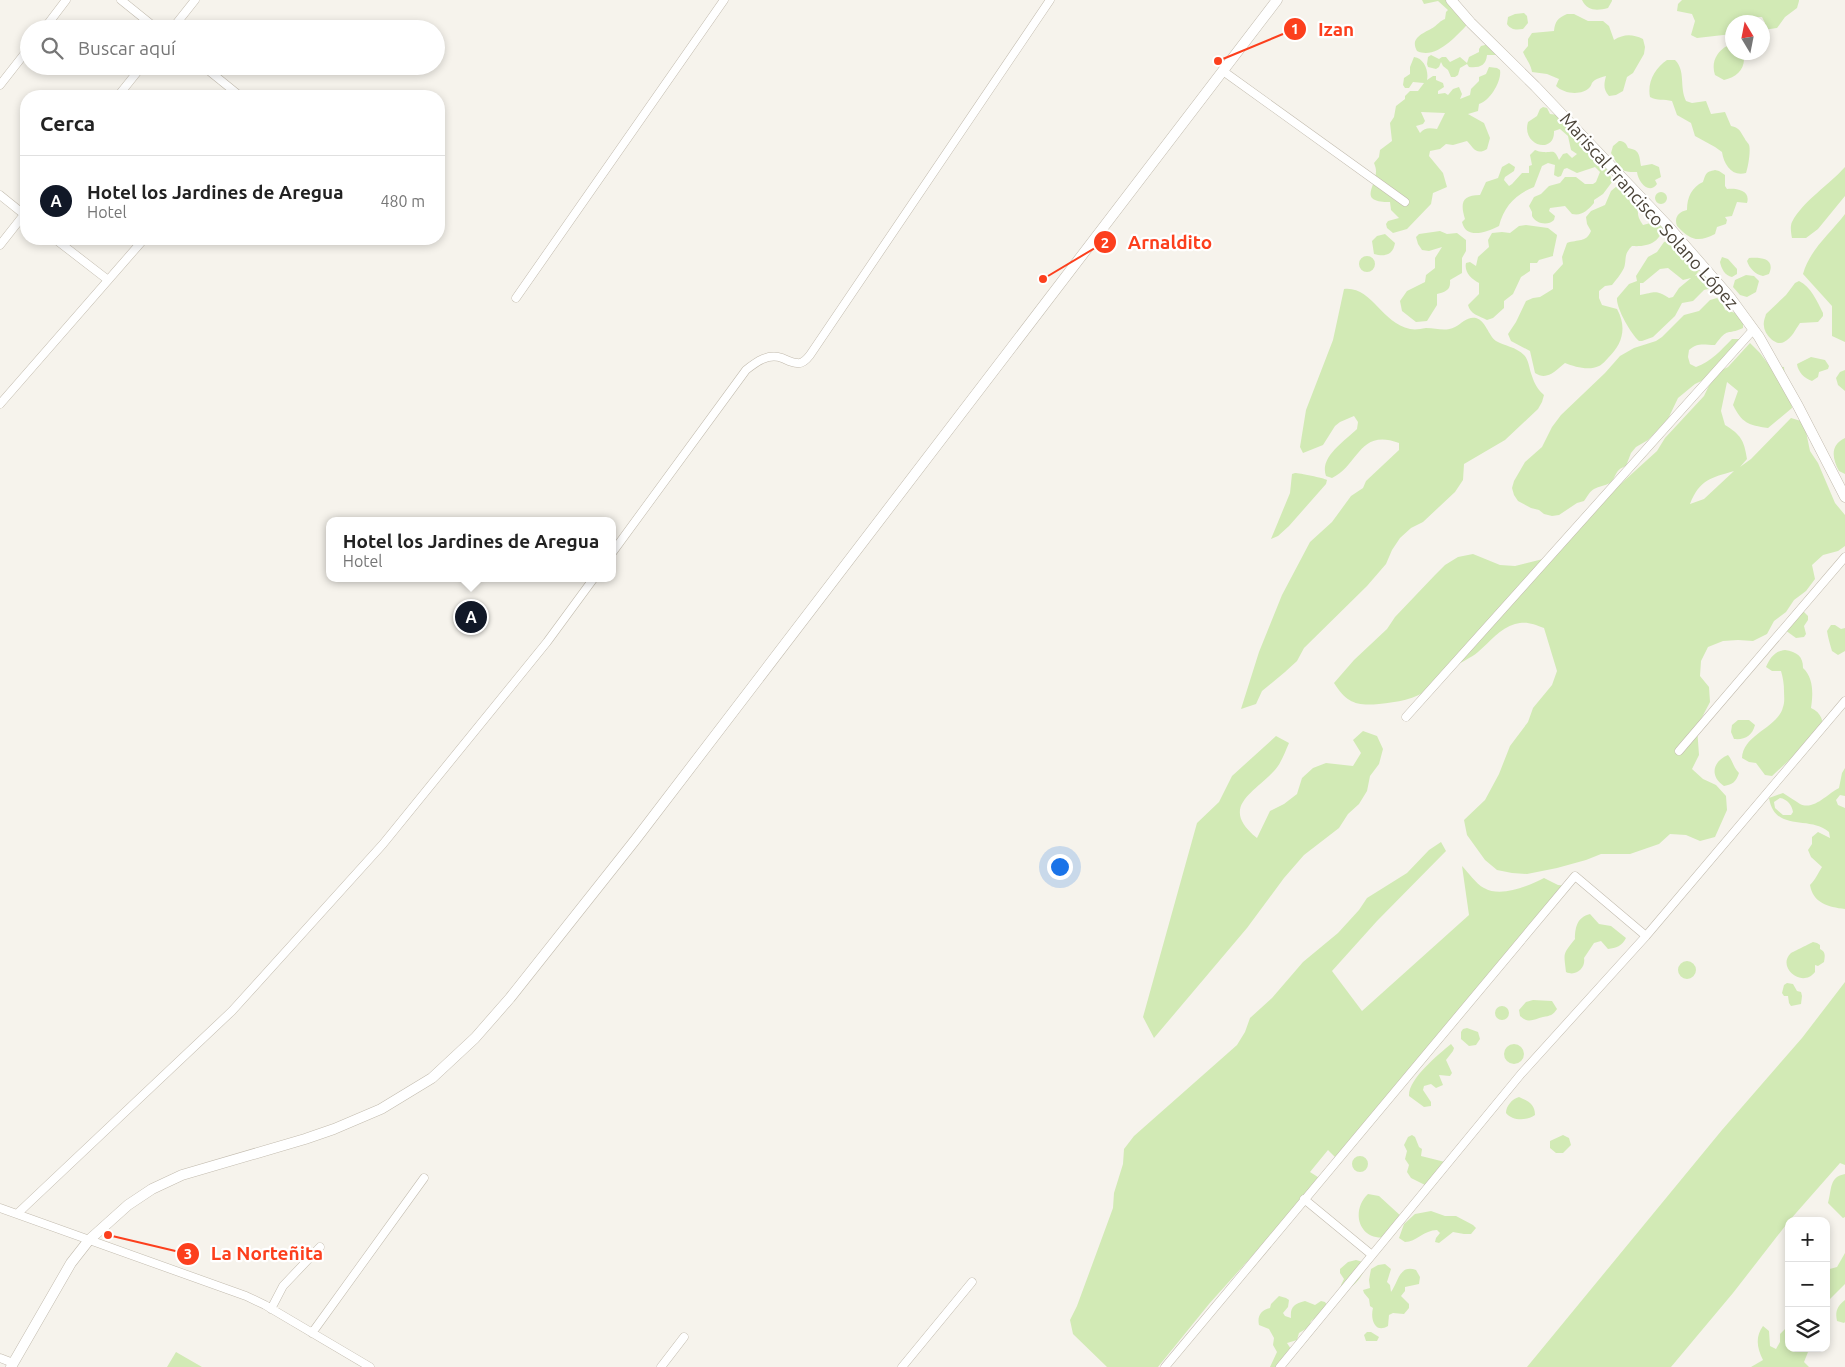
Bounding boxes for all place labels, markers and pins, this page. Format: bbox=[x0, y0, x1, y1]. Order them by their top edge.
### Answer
callout: Izan bbox=[1283, 12, 1364, 46]
callout: Arnaldito bbox=[1093, 225, 1222, 259]
pin: A bbox=[455, 598, 487, 636]
callout: La Norteñita bbox=[176, 1237, 333, 1271]

